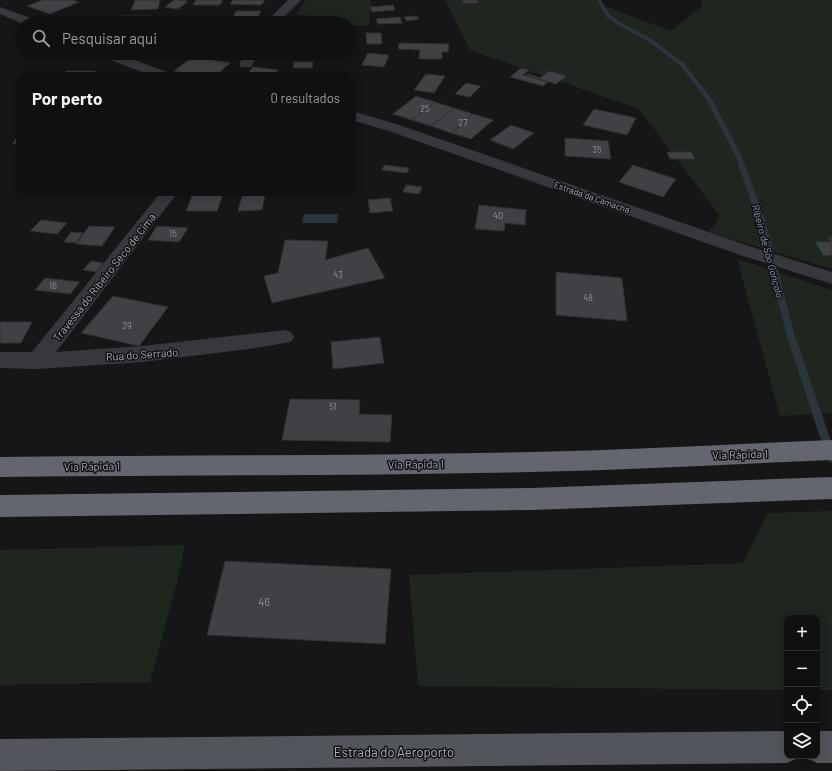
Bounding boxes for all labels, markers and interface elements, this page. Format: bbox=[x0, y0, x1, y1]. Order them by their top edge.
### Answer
search box bbox=[16, 16, 356, 60]
icon: search bbox=[30, 27, 52, 49]
text: Pesquisar aqui bbox=[62, 29, 157, 47]
text: Por perto bbox=[32, 88, 102, 108]
text: 0 resultados bbox=[271, 90, 340, 106]
house number: 25 bbox=[420, 103, 430, 114]
house number: 27 bbox=[458, 117, 468, 128]
house number: 35 bbox=[592, 144, 602, 155]
street label: Estrada da Camacha bbox=[553, 179, 631, 215]
water label: Ribeiro de São Gonçalo bbox=[750, 203, 786, 299]
street label: Travessa do Ribeiro Seco de Cima bbox=[50, 210, 158, 344]
house number: 40 bbox=[493, 210, 503, 221]
house number: 15 bbox=[169, 228, 177, 239]
house number: 43 bbox=[333, 269, 343, 280]
house number: 16 bbox=[49, 280, 57, 291]
house number: 48 bbox=[583, 292, 593, 303]
house number: 39 bbox=[122, 320, 132, 331]
street label: Rua do Serrado bbox=[105, 345, 179, 363]
house number: 51 bbox=[329, 401, 337, 412]
street label: Via Rápida 1 bbox=[712, 447, 768, 461]
street label: Via Rápida 1 bbox=[388, 457, 444, 471]
street label: Via Rápida 1 bbox=[64, 459, 120, 473]
house number: 46 bbox=[258, 595, 270, 608]
map controls bbox=[784, 615, 820, 759]
button: + bbox=[784, 615, 820, 651]
button: − bbox=[784, 651, 820, 687]
button: locate bbox=[784, 687, 820, 723]
button: layers bbox=[784, 723, 820, 759]
street label: Estrada do Aeroporto bbox=[334, 744, 454, 760]

